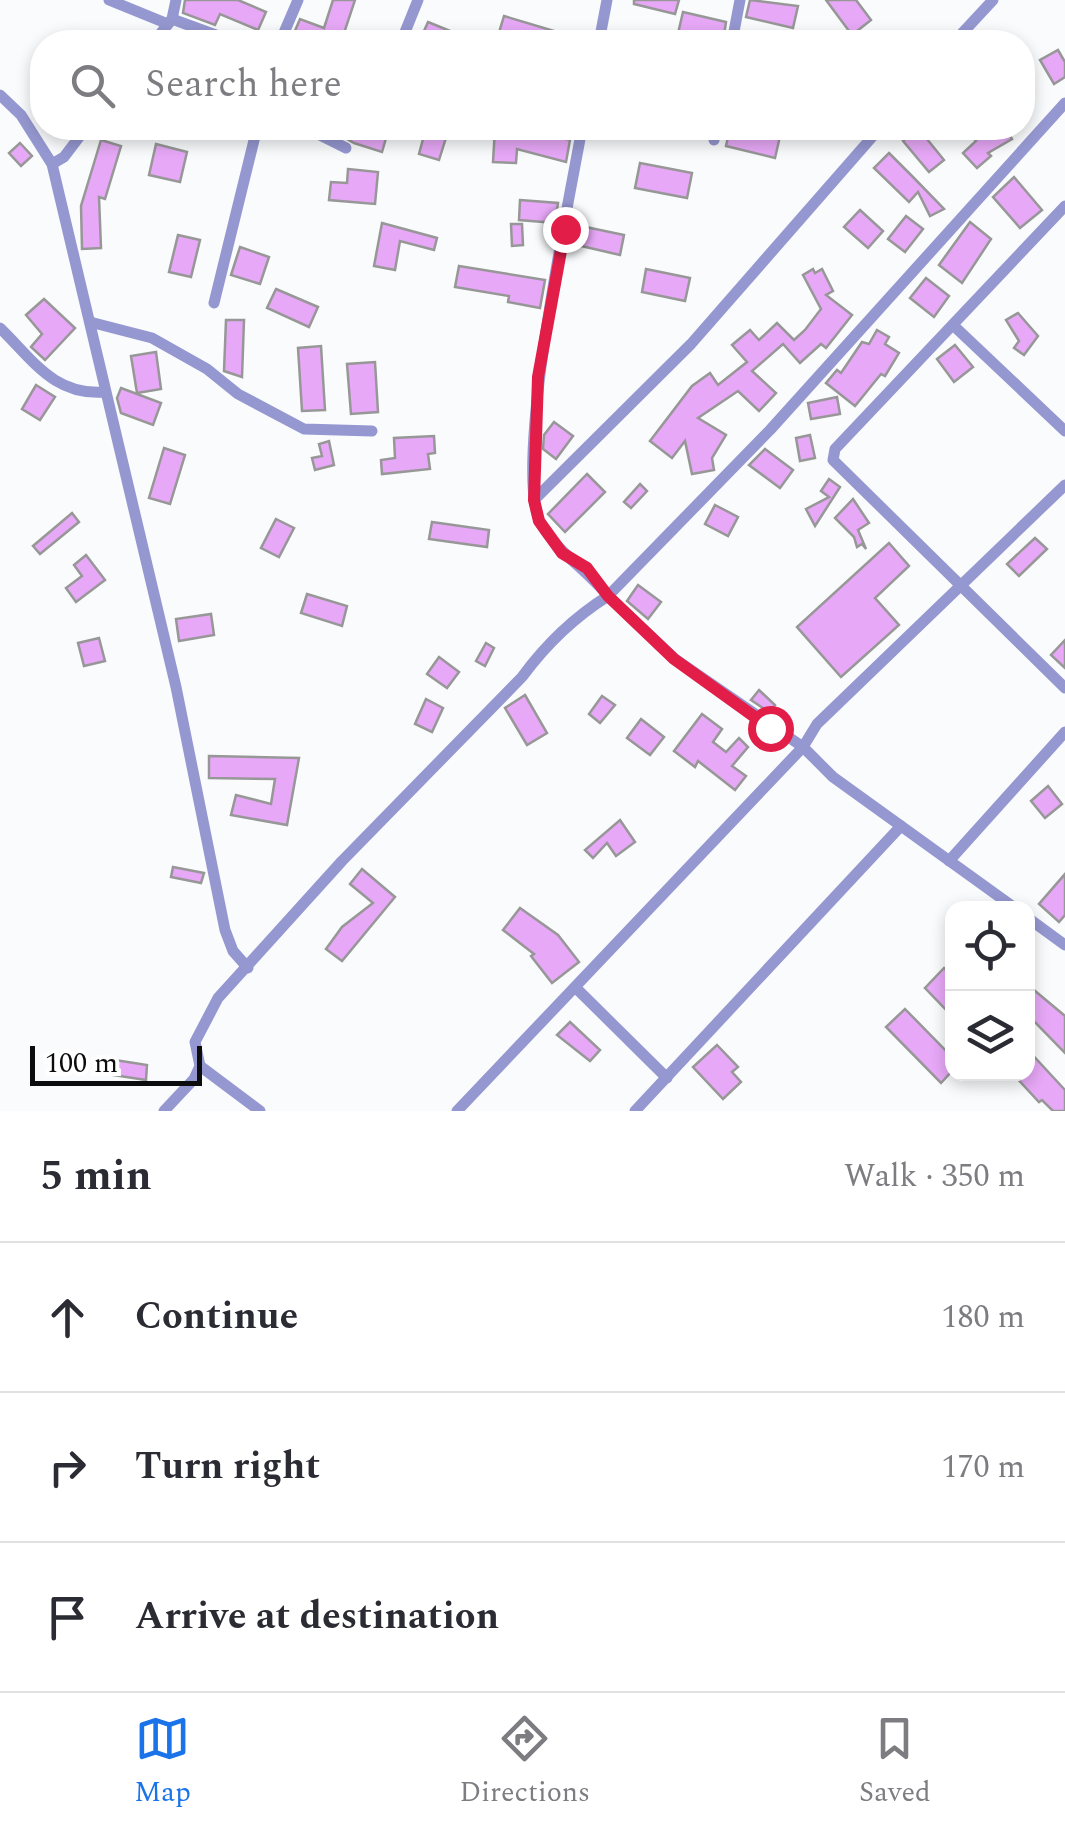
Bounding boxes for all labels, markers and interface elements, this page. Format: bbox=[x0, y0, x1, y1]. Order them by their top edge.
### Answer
search box bbox=[30, 30, 1035, 140]
text: Search here bbox=[145, 56, 342, 114]
icon: search bbox=[65, 58, 120, 113]
route end bbox=[543, 207, 589, 253]
route start bbox=[748, 706, 794, 752]
map controls bbox=[945, 901, 1035, 1081]
button: locate bbox=[945, 901, 1035, 991]
button: layers bbox=[945, 991, 1035, 1081]
scale bar bbox=[30, 1041, 202, 1086]
text: 100 m bbox=[45, 1042, 118, 1085]
text: 5 min bbox=[40, 1145, 152, 1208]
text: Walk · 350 m bbox=[844, 1152, 1025, 1201]
text: Continue bbox=[135, 1288, 298, 1346]
icon: ahead bbox=[40, 1290, 95, 1345]
text: 180 m bbox=[941, 1293, 1025, 1342]
text: Turn right bbox=[135, 1438, 320, 1496]
icon: right bbox=[40, 1440, 95, 1495]
text: 170 m bbox=[941, 1443, 1025, 1492]
text: Arrive at destination bbox=[135, 1588, 499, 1646]
icon: arrive bbox=[40, 1590, 95, 1645]
tab: Map bbox=[134, 1711, 191, 1814]
tab: Directions bbox=[459, 1711, 590, 1814]
tab: Saved bbox=[859, 1711, 931, 1814]

